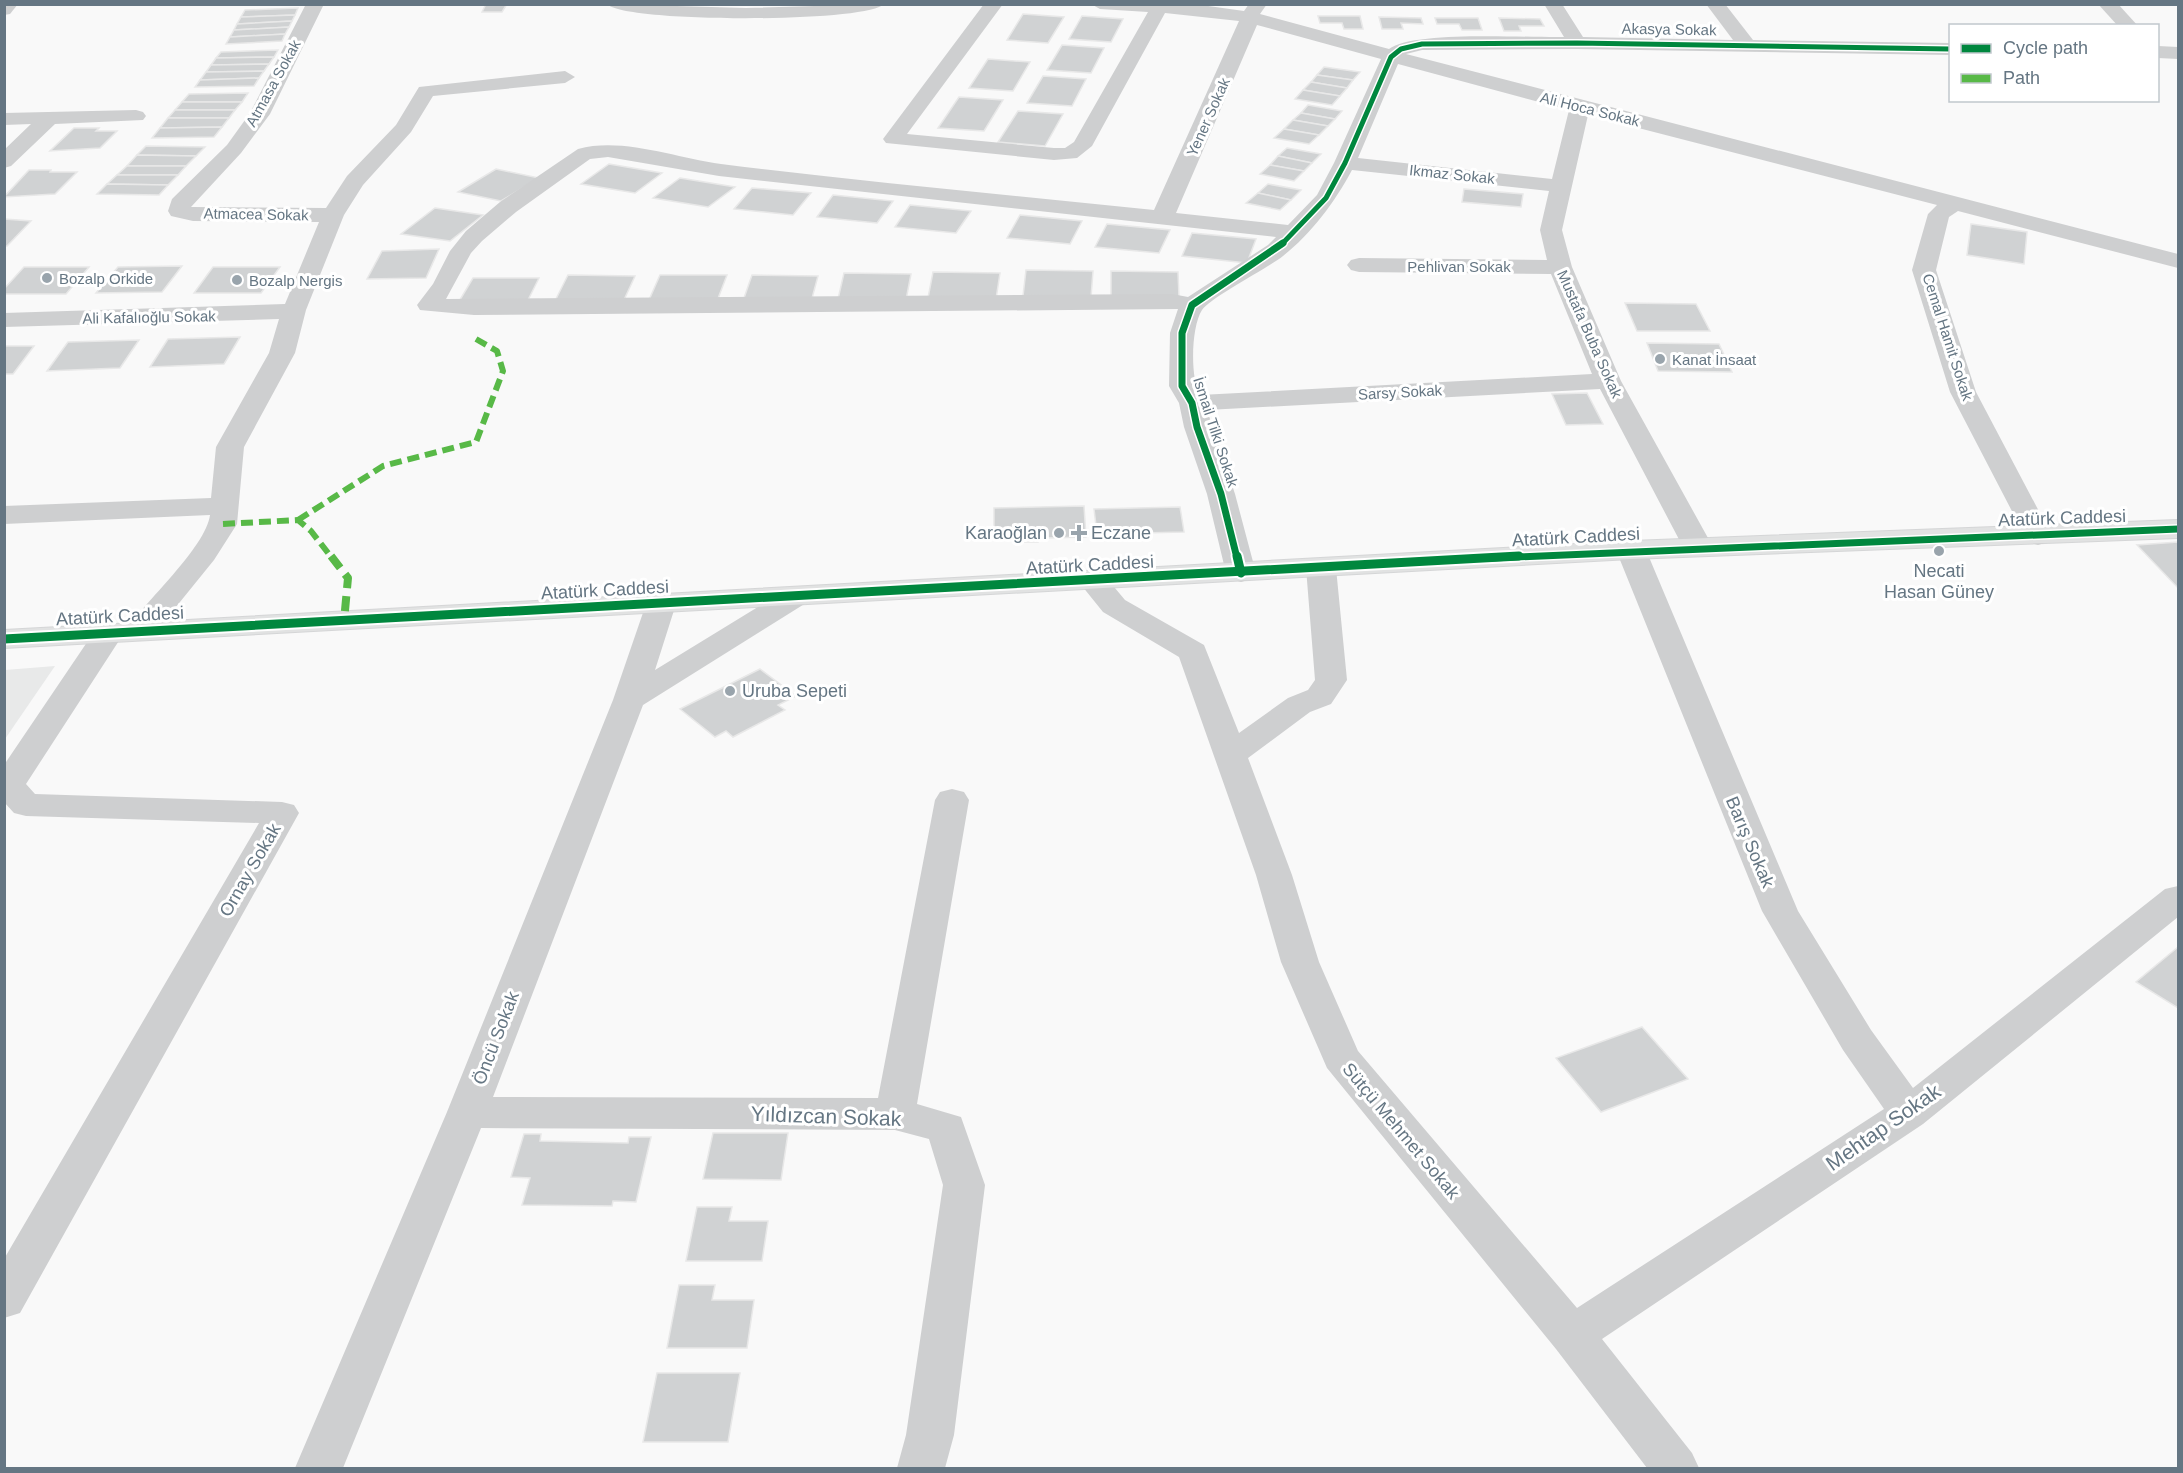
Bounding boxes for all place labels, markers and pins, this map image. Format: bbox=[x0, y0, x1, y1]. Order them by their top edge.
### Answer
place label: Bozalp Orkide bbox=[59, 270, 153, 287]
marker: Bozalp Orkide bbox=[40, 271, 54, 285]
place label: Bozalp Nergis bbox=[249, 272, 342, 289]
marker: Bozalp Nergis bbox=[230, 273, 244, 287]
place label: Kanat İnsaat bbox=[1672, 351, 1757, 368]
marker: Kanat İnsaat bbox=[1653, 352, 1667, 366]
place label: Karaoğlan bbox=[965, 523, 1047, 543]
place label: Eczane bbox=[1091, 523, 1151, 543]
marker: Karaoğlan bbox=[1052, 526, 1066, 540]
marker: Eczane bbox=[1072, 526, 1086, 540]
marker: Necati Hasan Güney bbox=[1932, 544, 1946, 558]
place label: Necati Hasan Güney bbox=[1884, 561, 1994, 602]
place label: Uruba Sepeti bbox=[742, 681, 847, 701]
marker: Uruba Sepeti bbox=[723, 684, 737, 698]

